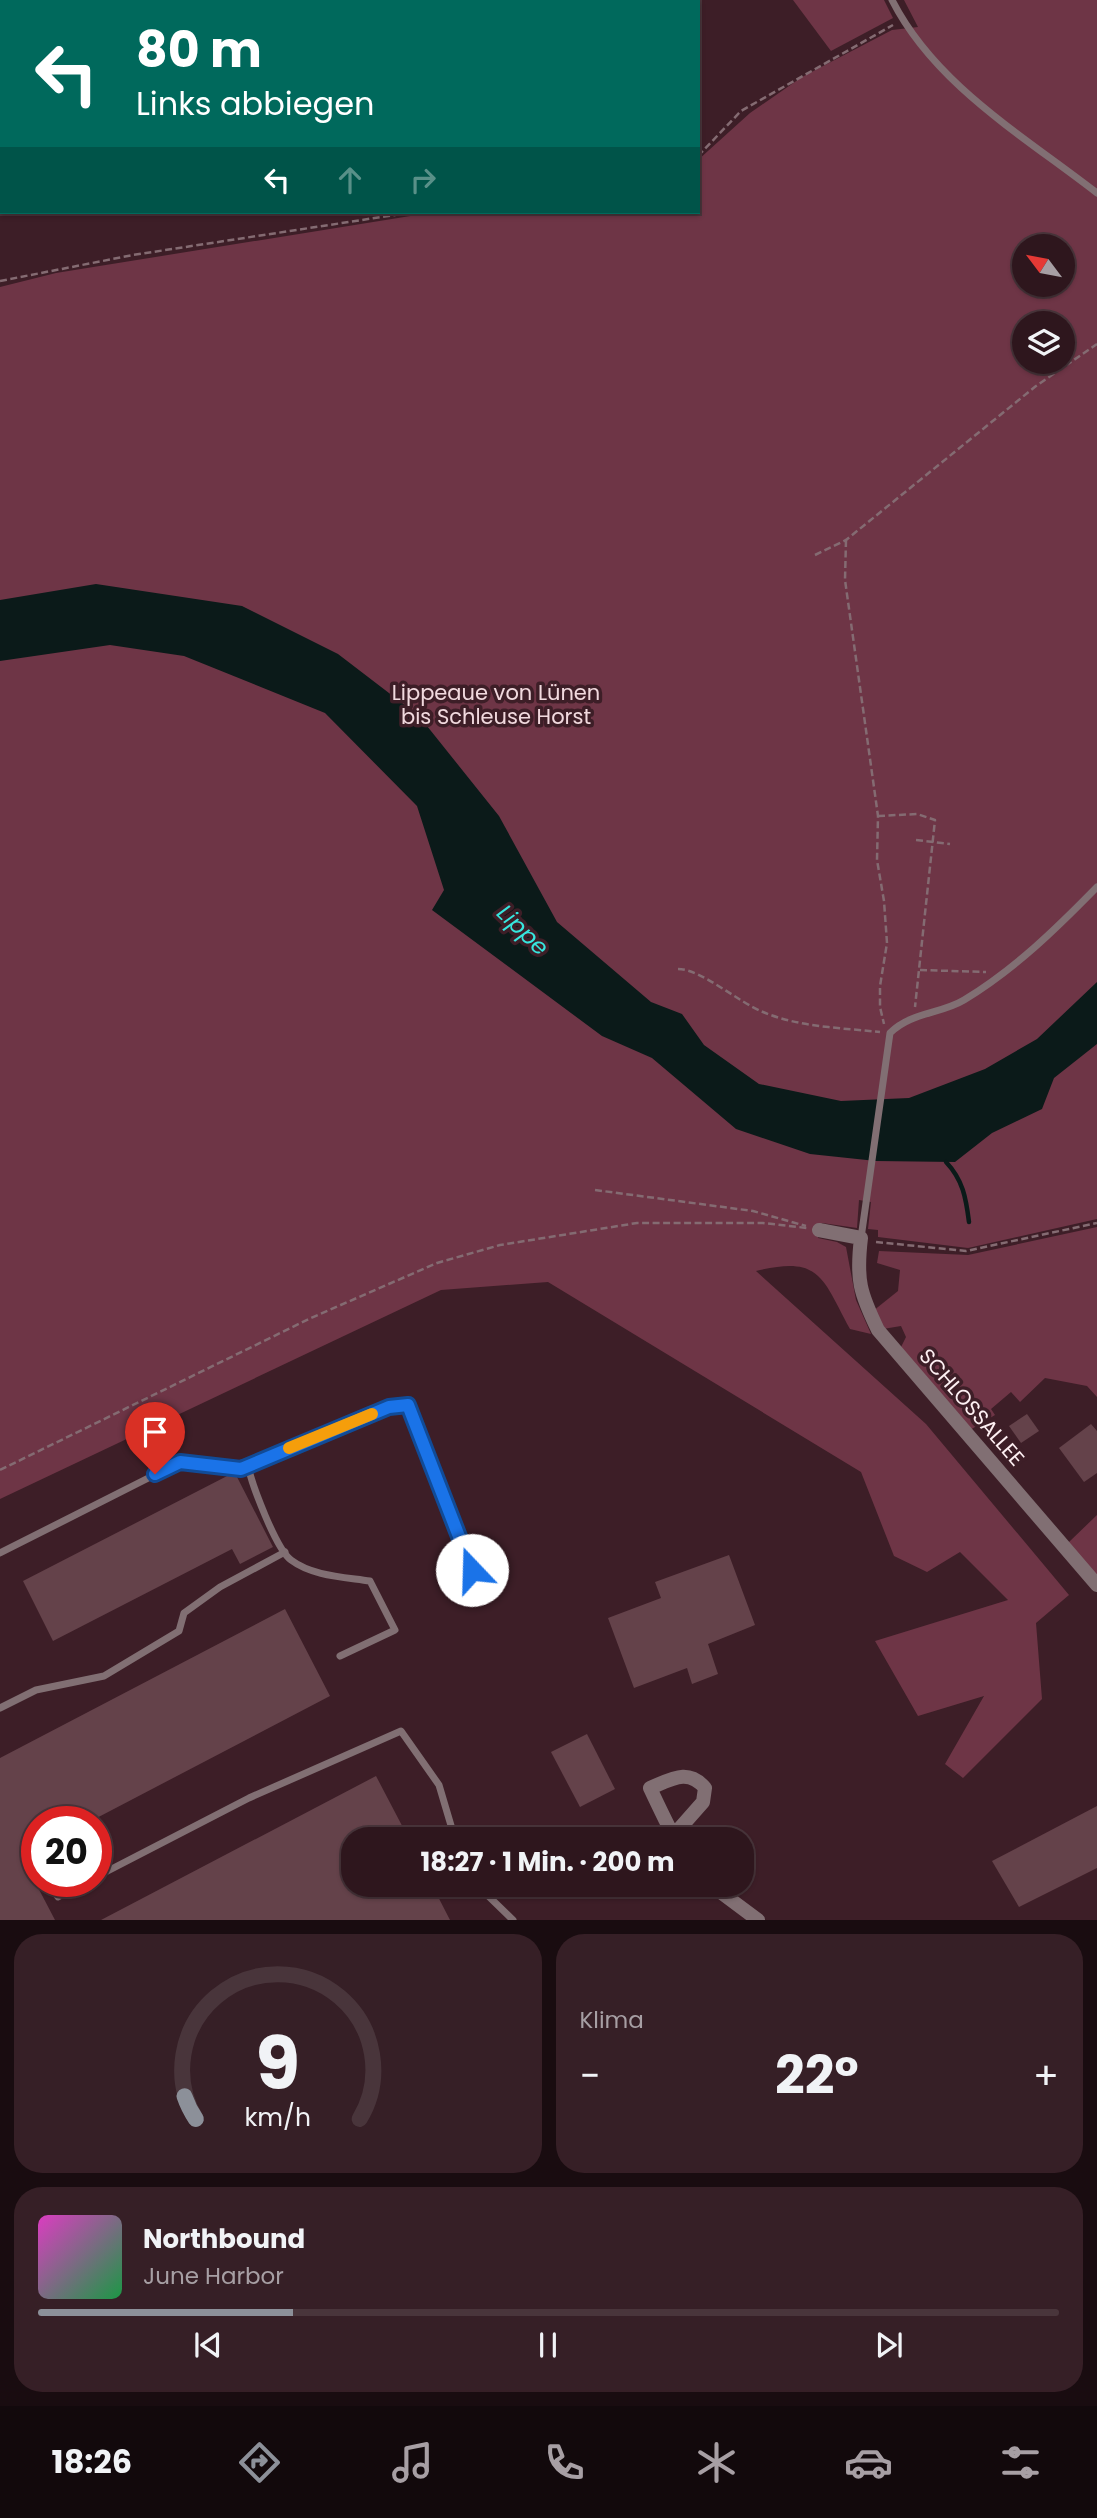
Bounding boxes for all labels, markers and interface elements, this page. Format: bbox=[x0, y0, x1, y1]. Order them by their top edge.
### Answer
text: 80 m bbox=[136, 16, 262, 84]
icon: left bbox=[21, 28, 112, 119]
text: Links abbiegen bbox=[136, 81, 374, 126]
icon: left bbox=[258, 161, 296, 199]
icon: ahead bbox=[331, 161, 369, 199]
icon: right bbox=[404, 161, 442, 199]
north arrow bbox=[1012, 234, 1074, 298]
map controls bbox=[1012, 234, 1075, 374]
button: layers bbox=[1012, 311, 1075, 374]
park label: Lippeaue von Lünen bis Schleuse Horst bbox=[392, 678, 600, 731]
water label: Lippe bbox=[490, 897, 556, 963]
street label: SCHLOSSALLEE bbox=[913, 1342, 1031, 1472]
pin bbox=[125, 1402, 185, 1474]
icon: arrive bbox=[136, 1413, 174, 1451]
position arrow bbox=[435, 1533, 509, 1607]
speed limit sign: 20 bbox=[21, 1806, 112, 1897]
text: 18:27 · 1 Min. · 200 m bbox=[421, 1844, 674, 1880]
text: Klima bbox=[580, 2004, 644, 2036]
text: 9 bbox=[255, 2014, 300, 2115]
text: 22° bbox=[775, 2039, 858, 2112]
text: − bbox=[580, 2049, 600, 2102]
text: + bbox=[1033, 2049, 1059, 2102]
text: km/h bbox=[244, 2100, 311, 2135]
text: Northbound bbox=[143, 2221, 305, 2257]
text: June Harbor bbox=[143, 2260, 284, 2292]
icon: previous bbox=[189, 2326, 227, 2364]
icon: pause bbox=[529, 2326, 567, 2364]
icon: next bbox=[870, 2326, 908, 2364]
icon: directions bbox=[235, 2438, 284, 2487]
icon: music bbox=[388, 2438, 437, 2487]
icon: phone bbox=[540, 2438, 589, 2487]
icon: climate bbox=[692, 2438, 741, 2487]
icon: car bbox=[844, 2438, 893, 2487]
icon: filters bbox=[996, 2438, 1045, 2487]
text: 18:26 bbox=[52, 2439, 132, 2484]

